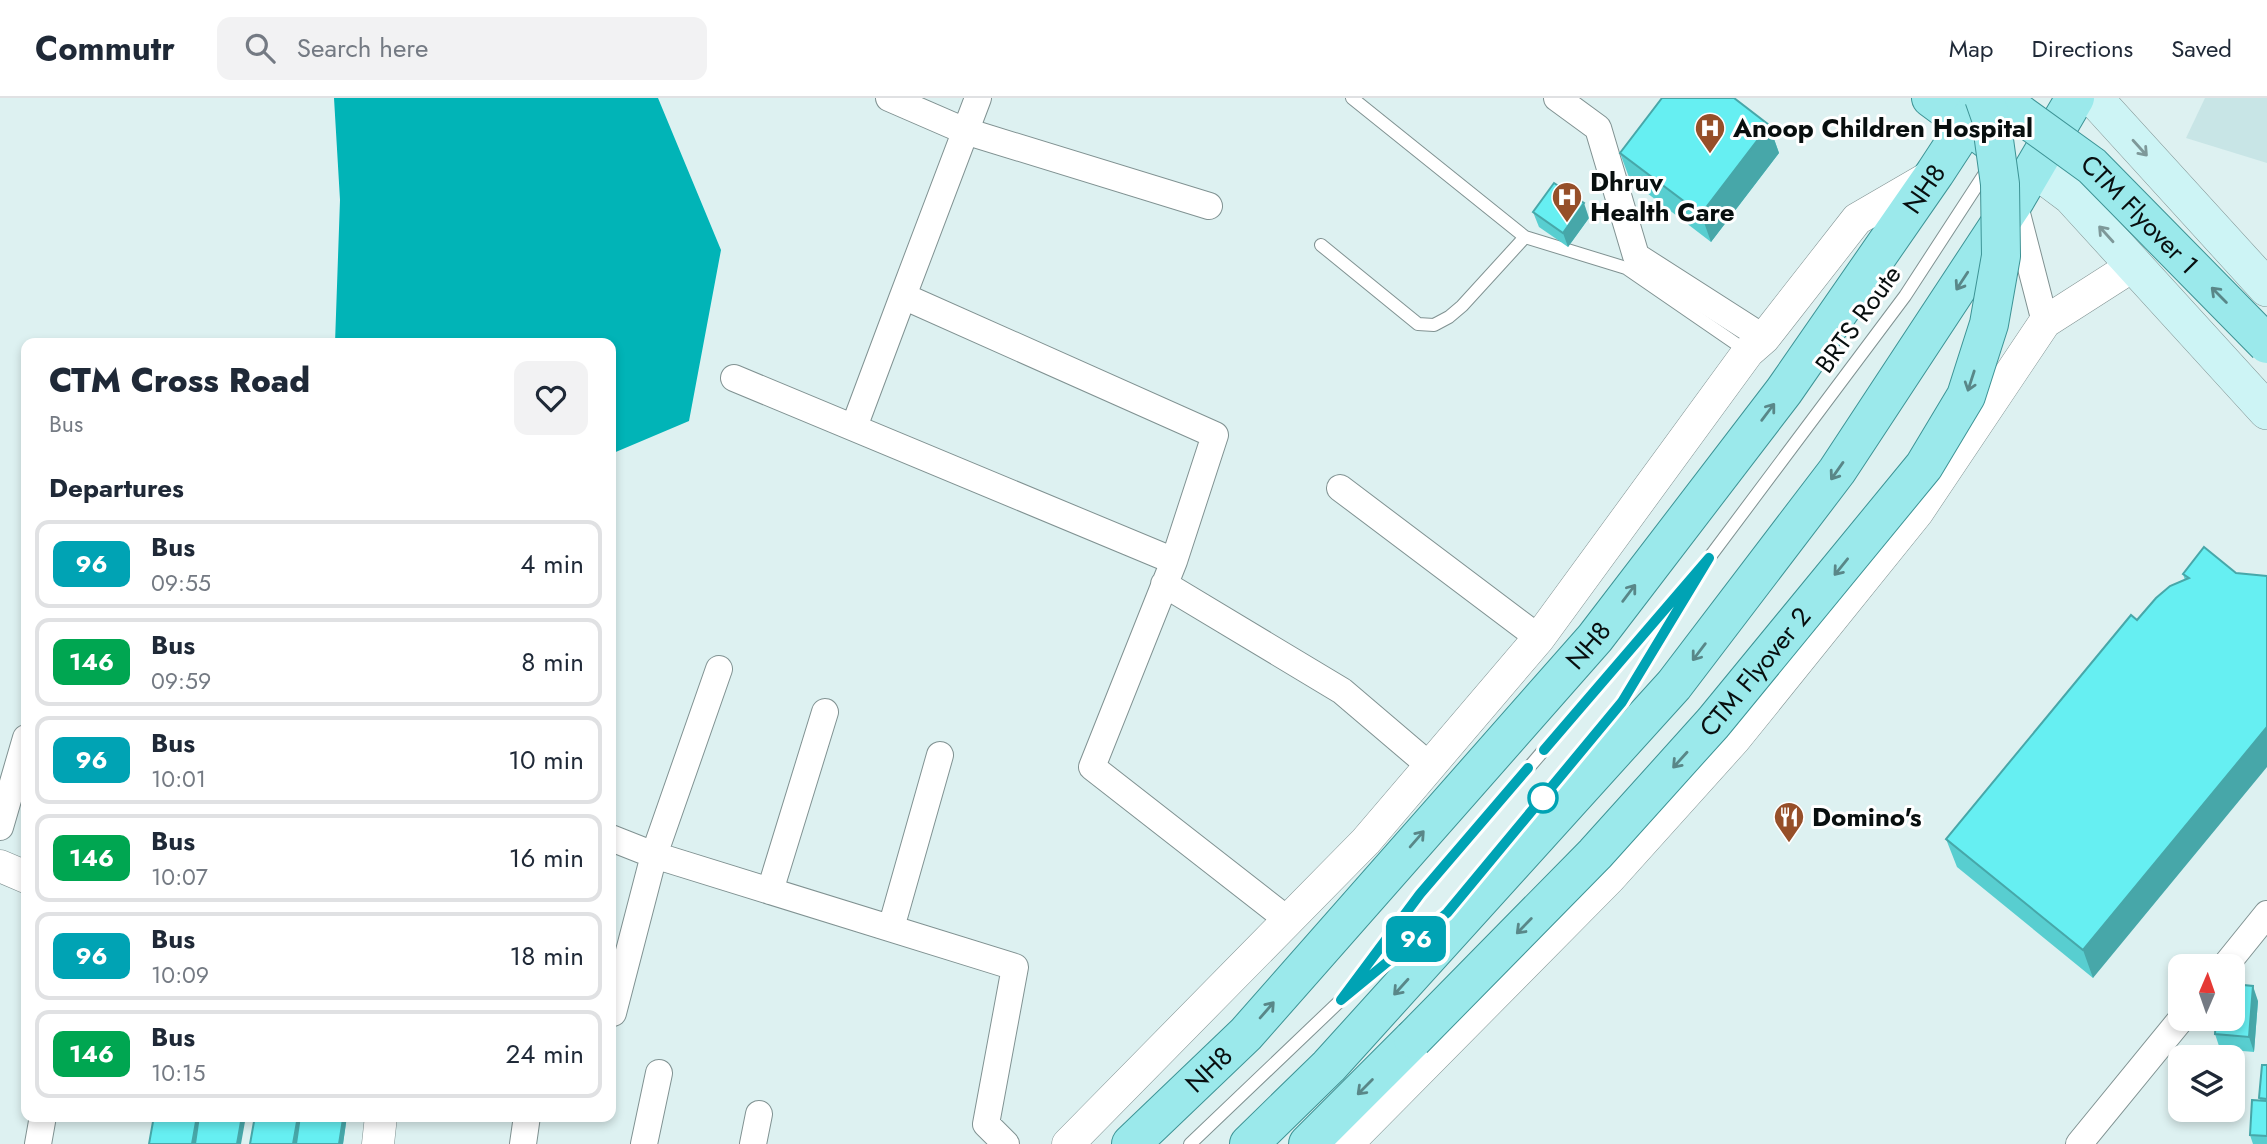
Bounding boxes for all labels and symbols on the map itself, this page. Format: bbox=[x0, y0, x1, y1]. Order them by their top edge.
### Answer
place label: Anoop Children Hospital bbox=[1732, 109, 2033, 147]
hospital icon: Anoop Children Hospital bbox=[1693, 111, 1727, 155]
one-way arrow bbox=[2132, 139, 2148, 157]
street label: CTM Flyover 1 bbox=[2073, 145, 2207, 283]
street label: NH8 bbox=[1893, 157, 1955, 221]
place label: Dhruv Health Care bbox=[1590, 163, 1735, 231]
hospital icon: Dhruv Health Care bbox=[1550, 180, 1584, 224]
one-way arrow bbox=[2098, 225, 2114, 243]
street label: BRTS Route bbox=[1806, 257, 1910, 381]
one-way arrow bbox=[1955, 271, 1969, 290]
one-way arrow bbox=[2211, 287, 2228, 304]
one-way arrow bbox=[1963, 370, 1976, 392]
one-way arrow bbox=[1760, 403, 1775, 422]
one-way arrow bbox=[1829, 461, 1844, 480]
one-way arrow bbox=[1834, 557, 1849, 575]
one-way arrow bbox=[1622, 584, 1637, 602]
street label: CTM Flyover 2 bbox=[1690, 599, 1820, 745]
street label: NH8 bbox=[1557, 613, 1620, 678]
one-way arrow bbox=[1692, 643, 1707, 661]
one-way arrow bbox=[1671, 751, 1688, 768]
unlabelled marker bbox=[1528, 783, 1558, 813]
place label: Domino's bbox=[1812, 798, 1922, 836]
restaurant icon: Domino's bbox=[1772, 800, 1806, 844]
one-way arrow bbox=[1409, 830, 1425, 848]
line badge: 96 bbox=[1384, 916, 1448, 962]
one-way arrow bbox=[1516, 917, 1533, 934]
north arrow bbox=[2168, 954, 2245, 1031]
one-way arrow bbox=[1393, 977, 1409, 995]
one-way arrow bbox=[1258, 1002, 1275, 1019]
street label: NH8 bbox=[1177, 1037, 1241, 1101]
one-way arrow bbox=[1357, 1079, 1374, 1096]

